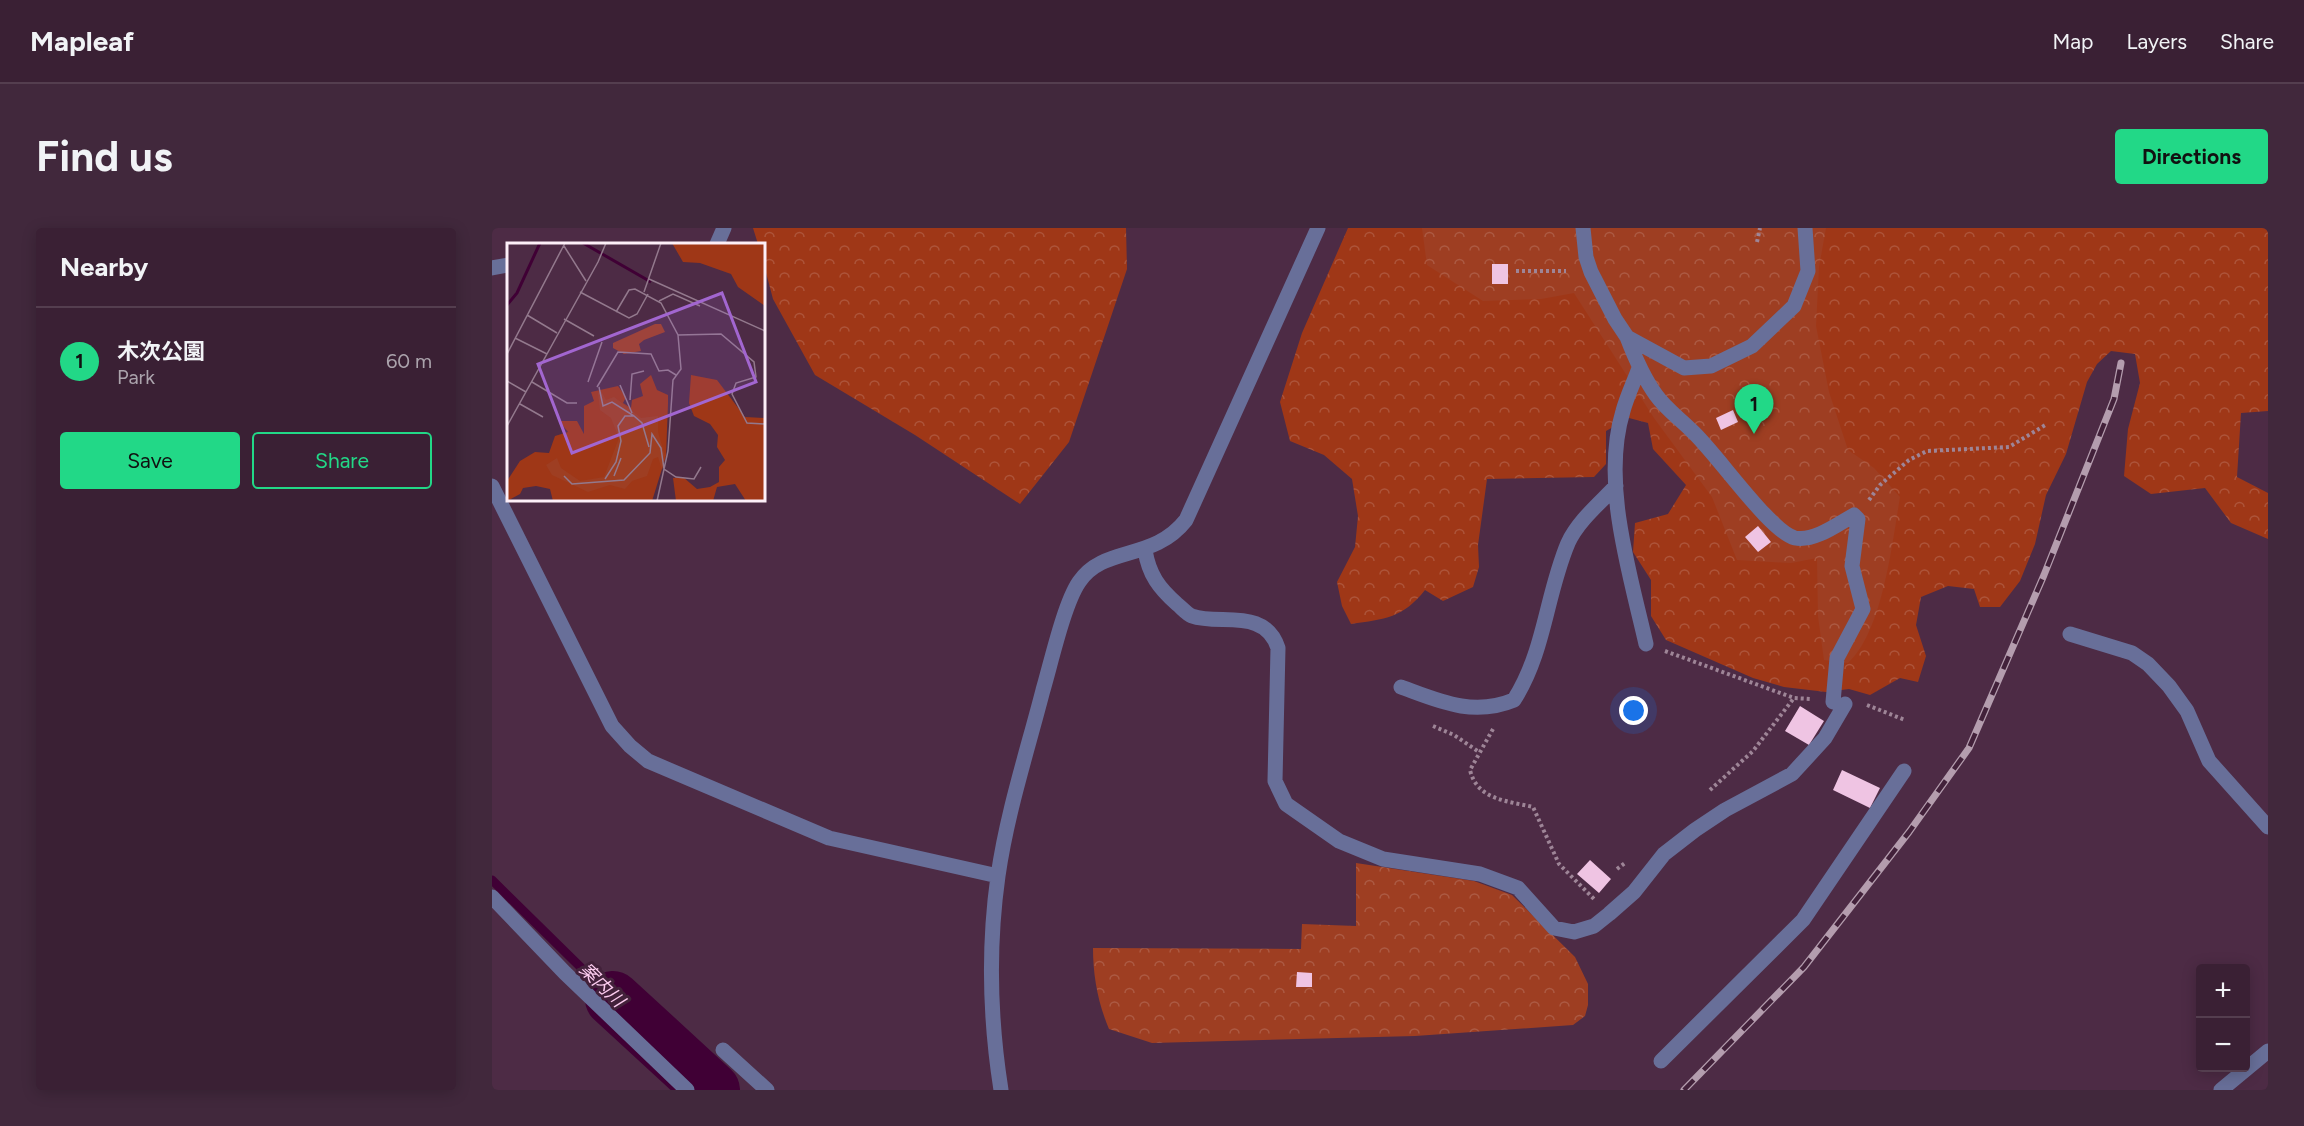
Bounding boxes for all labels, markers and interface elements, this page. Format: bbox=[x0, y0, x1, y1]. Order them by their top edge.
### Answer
text: Mapleaf bbox=[30, 24, 134, 58]
text: Map bbox=[2053, 29, 2093, 54]
text: Layers bbox=[2126, 29, 2187, 54]
text: Share bbox=[2220, 29, 2274, 54]
button: Directions bbox=[2115, 129, 2268, 184]
text: Find us bbox=[36, 131, 173, 182]
inset map bbox=[507, 243, 765, 501]
text: Nearby bbox=[60, 251, 148, 283]
text: 木次公園 bbox=[117, 338, 205, 365]
text: 1 bbox=[75, 349, 84, 373]
text: 60 m bbox=[386, 349, 432, 373]
text: Park bbox=[117, 365, 155, 389]
pin: 1 bbox=[1734, 384, 1774, 434]
button: Save bbox=[60, 432, 240, 489]
button: Share bbox=[252, 432, 432, 489]
your location bbox=[1619, 696, 1648, 725]
water label: 案内川 bbox=[575, 958, 631, 1013]
map controls bbox=[2196, 964, 2250, 1072]
button: + bbox=[2196, 964, 2250, 1018]
button: − bbox=[2196, 1018, 2250, 1072]

